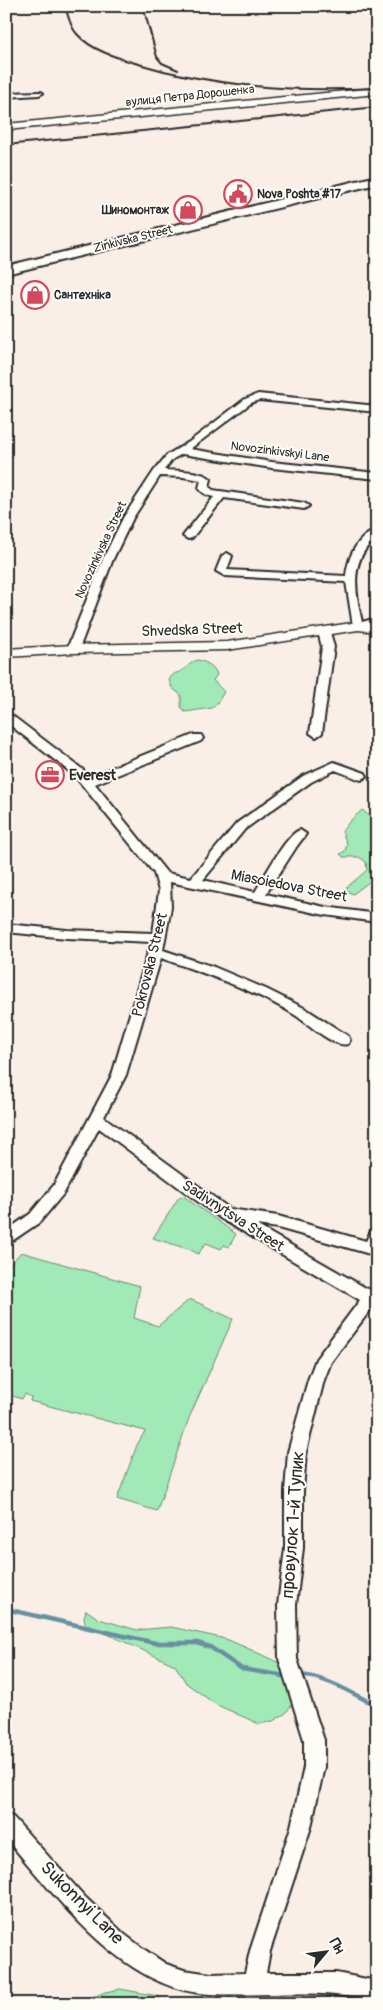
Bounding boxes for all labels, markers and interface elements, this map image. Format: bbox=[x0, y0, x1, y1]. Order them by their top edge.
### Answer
street label: вулиця Петра Дорошенка bbox=[125, 82, 256, 110]
public building icon: Nova Poshta #17 bbox=[223, 179, 253, 209]
place label: Nova Poshta #17 bbox=[257, 187, 341, 202]
shop icon: Шиномонтаж bbox=[173, 195, 203, 225]
place label: Шиномонтаж bbox=[101, 203, 169, 218]
street label: Zinkivska Street bbox=[92, 222, 174, 256]
shop icon: Сантехніка bbox=[20, 280, 50, 310]
place label: Сантехніка bbox=[54, 288, 111, 303]
street label: Novozinkivskyi Lane bbox=[230, 439, 330, 466]
street label: Novozinkivska Street bbox=[72, 499, 130, 601]
street label: Shvedska Street bbox=[141, 619, 244, 641]
office icon: Everest bbox=[35, 760, 65, 790]
place label: Everest bbox=[69, 766, 117, 785]
street label: Miasoiedova Street bbox=[229, 865, 350, 907]
street label: Pokrovska Street bbox=[128, 910, 172, 1019]
street label: Sadivnytsva Street bbox=[178, 1176, 288, 1257]
street label: провулок 1-й Тупик bbox=[276, 1451, 310, 1599]
street label: Sukonnyi Lane bbox=[36, 1857, 129, 1950]
north arrow bbox=[300, 1928, 350, 1978]
text: Пн bbox=[326, 1935, 348, 1957]

